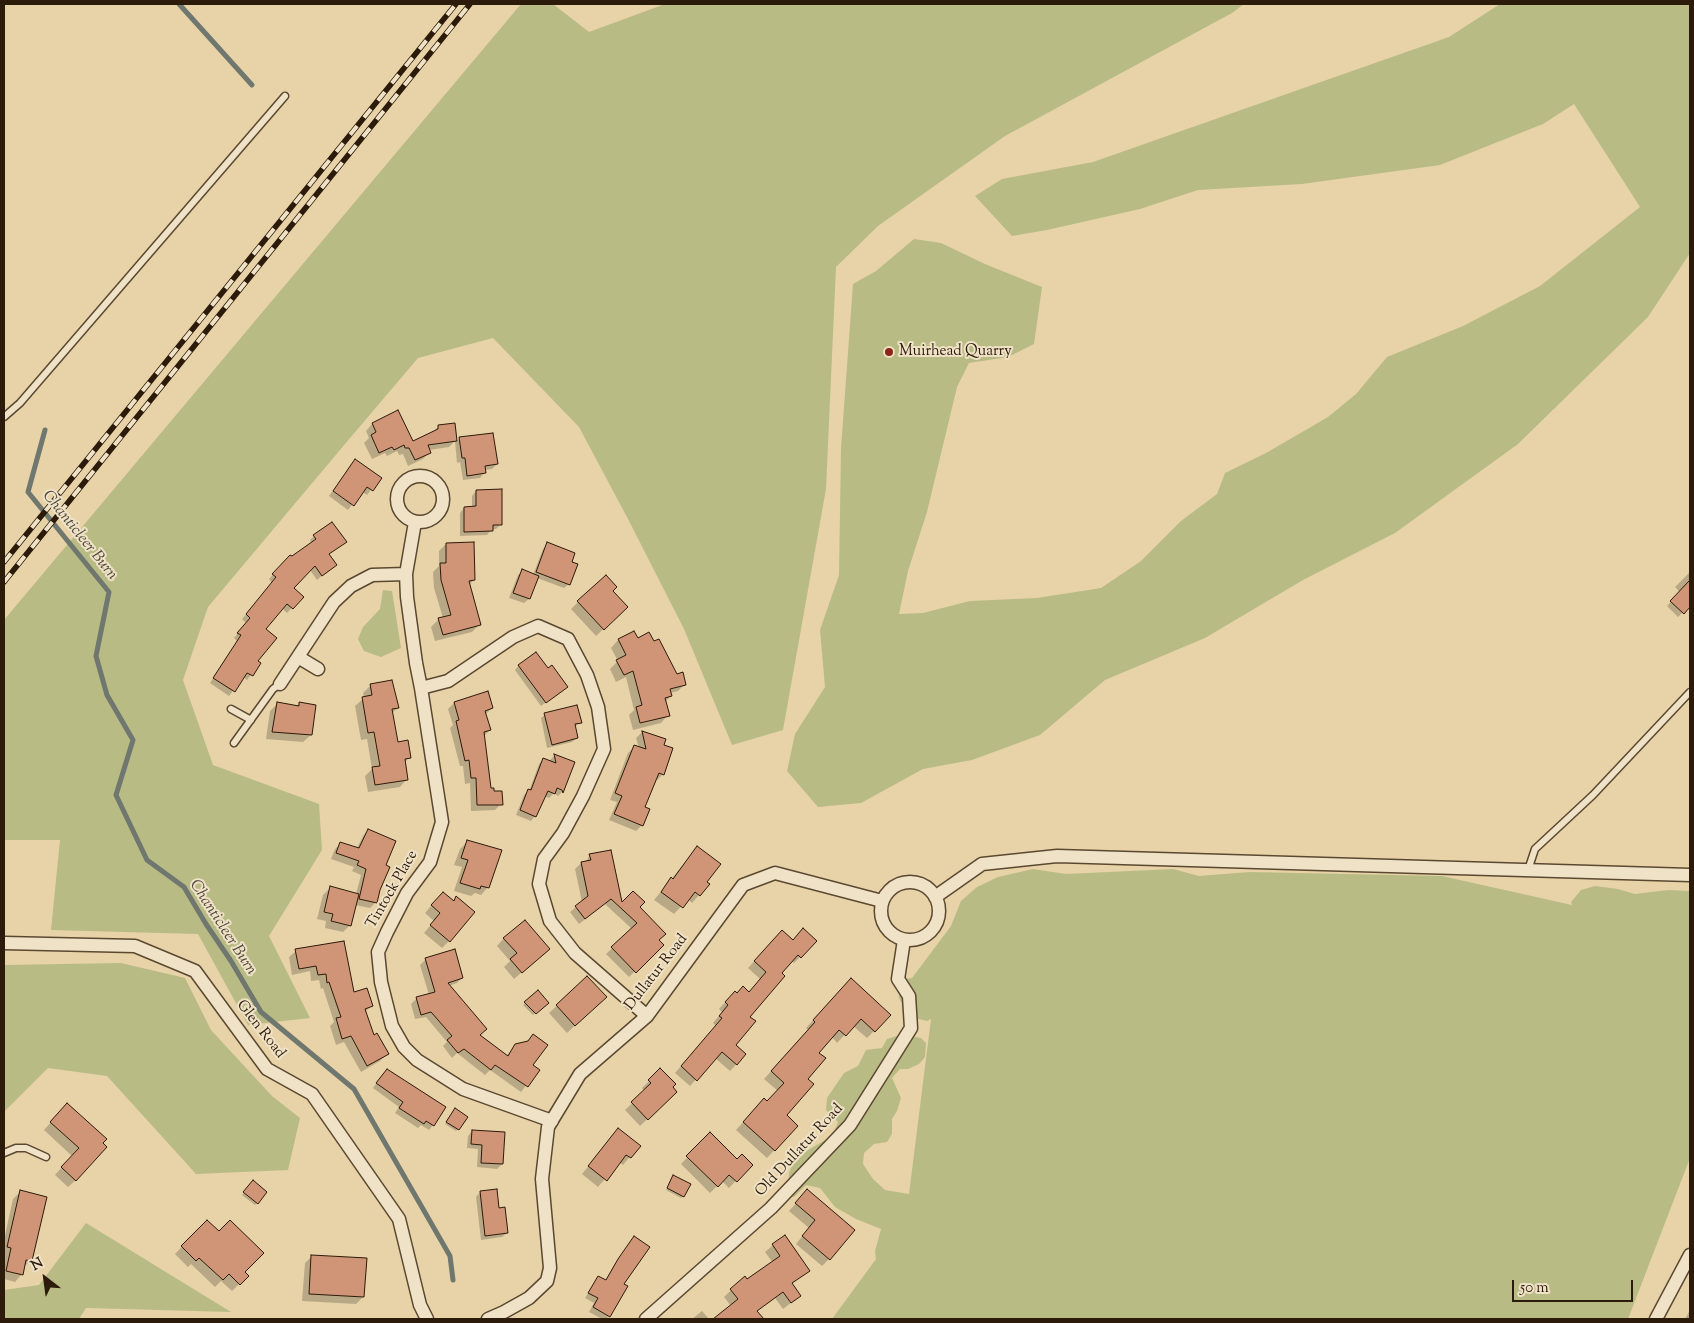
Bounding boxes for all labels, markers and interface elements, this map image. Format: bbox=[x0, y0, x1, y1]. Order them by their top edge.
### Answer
place label: Muirhead Quarry bbox=[899, 343, 1012, 361]
marker: Muirhead Quarry bbox=[883, 346, 895, 358]
water label: Chanticleer Burn bbox=[37, 487, 121, 585]
street label: Tintock Place bbox=[363, 848, 423, 932]
water label: Chanticleer Burn bbox=[184, 877, 260, 979]
street label: Dullatur Road bbox=[622, 931, 692, 1015]
street label: Glen Road bbox=[232, 997, 288, 1063]
street label: Old Dullatur Road bbox=[752, 1101, 848, 1201]
north arrow bbox=[20, 1253, 70, 1303]
text: N bbox=[28, 1254, 47, 1276]
scale bar bbox=[1514, 1270, 1635, 1302]
text: 50 m bbox=[1520, 1278, 1549, 1299]

